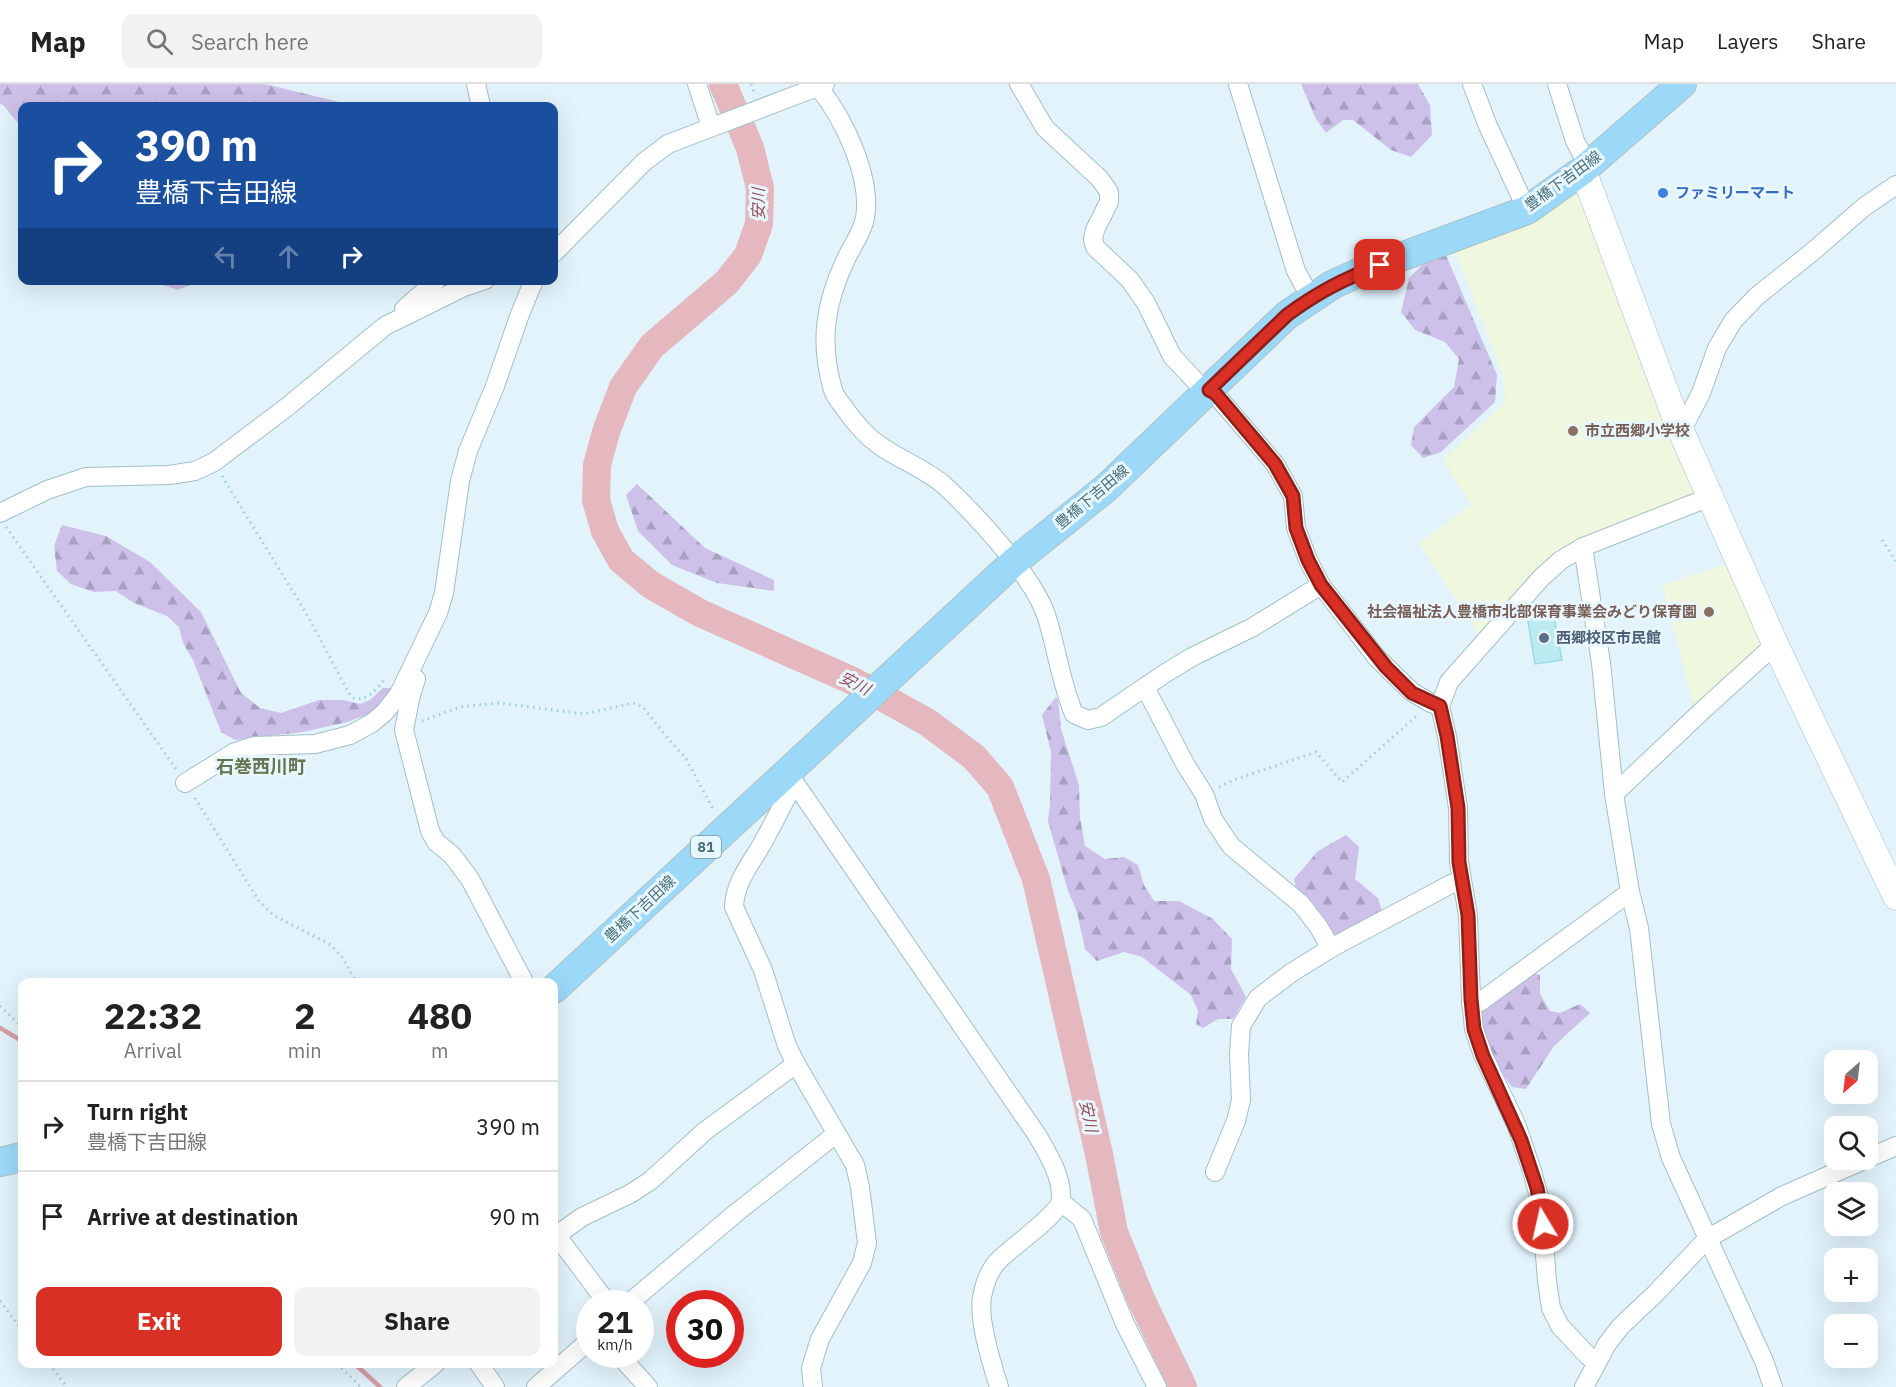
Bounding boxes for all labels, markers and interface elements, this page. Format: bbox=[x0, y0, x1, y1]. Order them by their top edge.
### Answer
search box bbox=[122, 14, 542, 68]
text: Map bbox=[30, 23, 86, 60]
icon: search bbox=[143, 25, 176, 58]
text: Search here bbox=[191, 27, 309, 56]
text: Map bbox=[1644, 27, 1684, 55]
text: Layers bbox=[1717, 27, 1779, 55]
text: Share bbox=[1812, 27, 1866, 55]
text: 390 m bbox=[135, 118, 258, 173]
icon: right bbox=[36, 126, 114, 204]
street label: 豊橋下吉田線 bbox=[1521, 146, 1605, 215]
text: 豊橋下吉田線 bbox=[135, 174, 297, 209]
place label: ファミリーマート bbox=[1675, 183, 1795, 202]
water label: 安川 bbox=[748, 186, 768, 220]
marker: ファミリーマート bbox=[1656, 186, 1670, 200]
pin bbox=[1354, 239, 1405, 290]
icon: left bbox=[209, 240, 242, 273]
icon: ahead bbox=[272, 240, 305, 273]
icon: right bbox=[335, 240, 368, 273]
icon: arrive bbox=[1363, 248, 1396, 281]
place label: 市立西郷小学校 bbox=[1585, 421, 1690, 440]
marker: 市立西郷小学校 bbox=[1566, 424, 1580, 438]
street label: 豊橋下吉田線 bbox=[1051, 460, 1132, 533]
place label: 社会福祉法人豊橋市北部保育事業会みどり保育園 bbox=[1367, 602, 1697, 621]
marker: 社会福祉法人豊橋市北部保育事業会みどり保育園 bbox=[1702, 605, 1716, 619]
place label: 西郷校区市民館 bbox=[1556, 628, 1661, 647]
marker: 西郷校区市民館 bbox=[1537, 631, 1551, 645]
water label: 安川 bbox=[836, 667, 876, 700]
district label: 石巻西川町 bbox=[216, 755, 306, 778]
road number: 81 bbox=[691, 836, 721, 858]
street label: 豊橋下吉田線 bbox=[600, 871, 679, 946]
text: 22:32 bbox=[104, 992, 202, 1039]
text: 2 bbox=[294, 992, 316, 1039]
text: 480 bbox=[407, 992, 472, 1039]
text: Arrival bbox=[124, 1037, 182, 1064]
text: min bbox=[288, 1037, 322, 1064]
text: m bbox=[431, 1037, 449, 1064]
north arrow bbox=[1824, 1050, 1878, 1104]
map controls bbox=[1824, 1050, 1878, 1368]
text: Turn right bbox=[87, 1097, 188, 1126]
water label: 安川 bbox=[1076, 1098, 1103, 1136]
icon: right bbox=[36, 1110, 69, 1143]
text: 390 m bbox=[476, 1112, 540, 1141]
button: search bbox=[1824, 1116, 1878, 1170]
text: 豊橋下吉田線 bbox=[87, 1128, 207, 1155]
button: layers bbox=[1824, 1182, 1878, 1236]
position arrow bbox=[1511, 1192, 1575, 1256]
icon: arrive bbox=[36, 1200, 69, 1233]
text: Arrive at destination bbox=[87, 1202, 298, 1231]
text: 90 m bbox=[489, 1202, 540, 1231]
button: + bbox=[1824, 1248, 1878, 1302]
button: Exit bbox=[36, 1287, 282, 1356]
button: Share bbox=[294, 1287, 540, 1356]
speed limit sign: 30 bbox=[666, 1290, 744, 1368]
text: 21 bbox=[597, 1302, 633, 1341]
button: − bbox=[1824, 1314, 1878, 1368]
text: km/h bbox=[597, 1335, 633, 1354]

